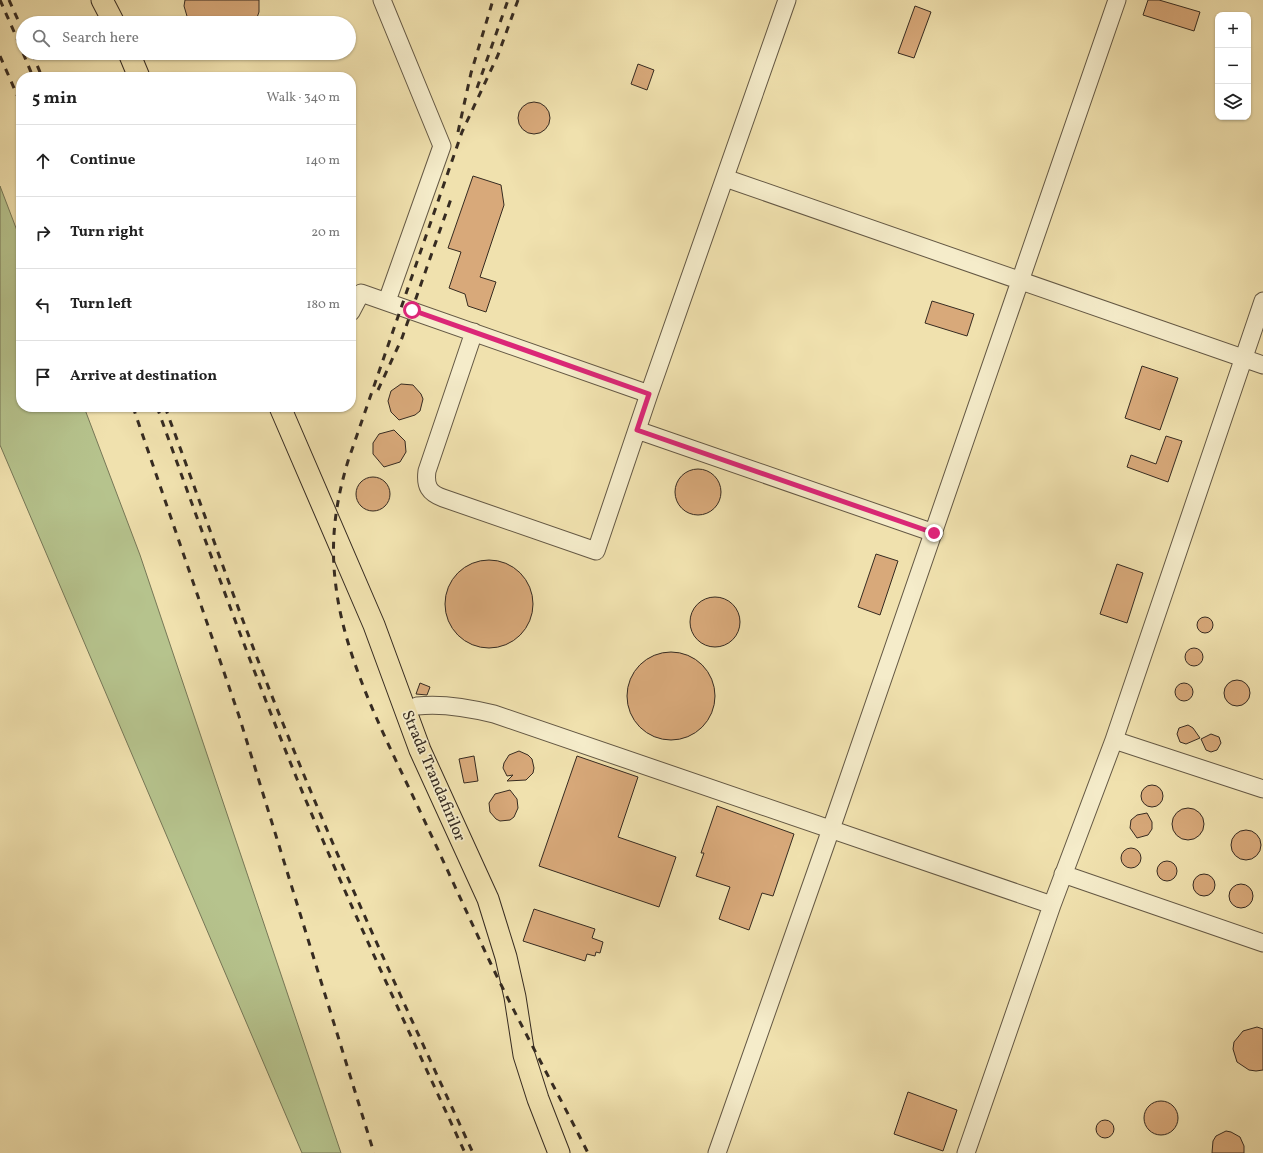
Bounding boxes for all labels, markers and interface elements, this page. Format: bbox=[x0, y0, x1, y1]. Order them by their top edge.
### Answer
map controls bbox=[1215, 12, 1251, 120]
button: + bbox=[1215, 12, 1251, 48]
search box bbox=[16, 16, 356, 60]
icon: search bbox=[30, 27, 52, 49]
text: Search here bbox=[62, 28, 139, 49]
button: − bbox=[1215, 48, 1251, 84]
button: layers bbox=[1215, 84, 1251, 120]
text: 5 min bbox=[32, 87, 77, 110]
text: Walk · 340 m bbox=[267, 89, 340, 107]
icon: ahead bbox=[32, 150, 54, 172]
text: Continue bbox=[70, 150, 135, 171]
text: 140 m bbox=[306, 152, 340, 170]
icon: right bbox=[32, 222, 54, 244]
text: Turn right bbox=[70, 222, 144, 243]
text: 20 m bbox=[311, 224, 340, 242]
icon: left bbox=[32, 294, 54, 316]
text: Turn left bbox=[70, 294, 132, 315]
text: 180 m bbox=[306, 296, 340, 314]
route start bbox=[403, 301, 421, 319]
icon: arrive bbox=[32, 366, 54, 388]
text: Arrive at destination bbox=[70, 366, 217, 387]
route end bbox=[925, 524, 943, 542]
street label: Strada Trandafirilor bbox=[395, 707, 471, 845]

